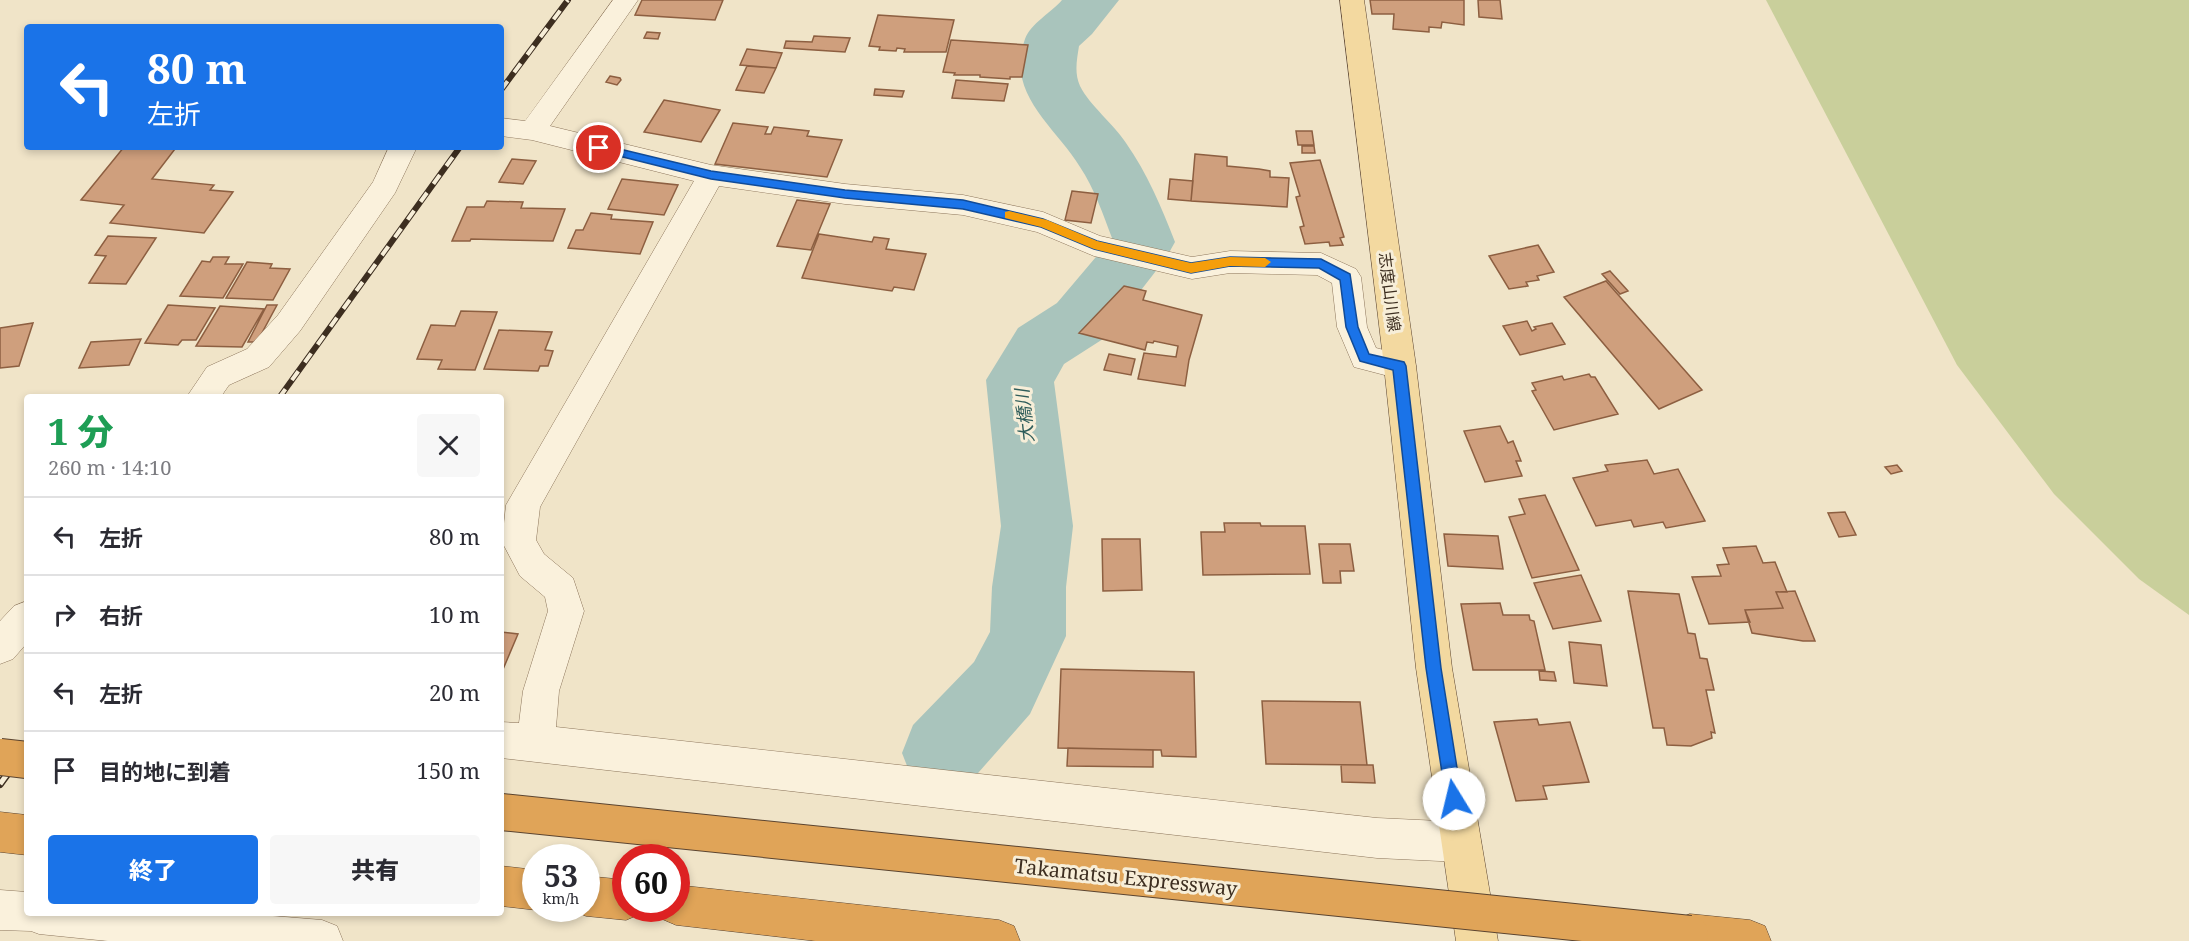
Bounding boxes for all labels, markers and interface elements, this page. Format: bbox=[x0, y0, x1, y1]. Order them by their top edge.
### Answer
text: 80 m bbox=[147, 39, 247, 96]
icon: left bbox=[48, 48, 126, 126]
text: 左折 bbox=[147, 95, 201, 132]
pin bbox=[573, 122, 624, 173]
icon: arrive bbox=[582, 131, 615, 164]
street label: 志度山川線 bbox=[1374, 251, 1406, 333]
water label: 大橋川 bbox=[1009, 386, 1039, 444]
text: 1 分 bbox=[48, 407, 114, 456]
button: close bbox=[417, 414, 480, 477]
text: 260 m · 14:10 bbox=[48, 454, 171, 481]
icon: left bbox=[48, 520, 81, 553]
text: 80 m bbox=[429, 521, 480, 551]
text: 左折 bbox=[99, 522, 143, 552]
icon: right bbox=[48, 598, 81, 631]
text: 10 m bbox=[429, 599, 480, 629]
text: 右折 bbox=[99, 600, 143, 630]
icon: left bbox=[48, 676, 81, 709]
text: 20 m bbox=[429, 677, 480, 707]
text: 左折 bbox=[99, 678, 143, 708]
icon: arrive bbox=[48, 754, 81, 787]
text: 150 m bbox=[417, 755, 480, 785]
text: 目的地に到着 bbox=[99, 756, 231, 786]
position arrow bbox=[1422, 767, 1486, 831]
button: 終了 bbox=[48, 835, 258, 904]
button: 共有 bbox=[270, 835, 480, 904]
speed limit sign: 60 bbox=[612, 844, 690, 922]
street label: Takamatsu Expressway bbox=[1013, 852, 1239, 902]
text: 53 bbox=[544, 855, 578, 896]
text: km/h bbox=[543, 888, 579, 908]

